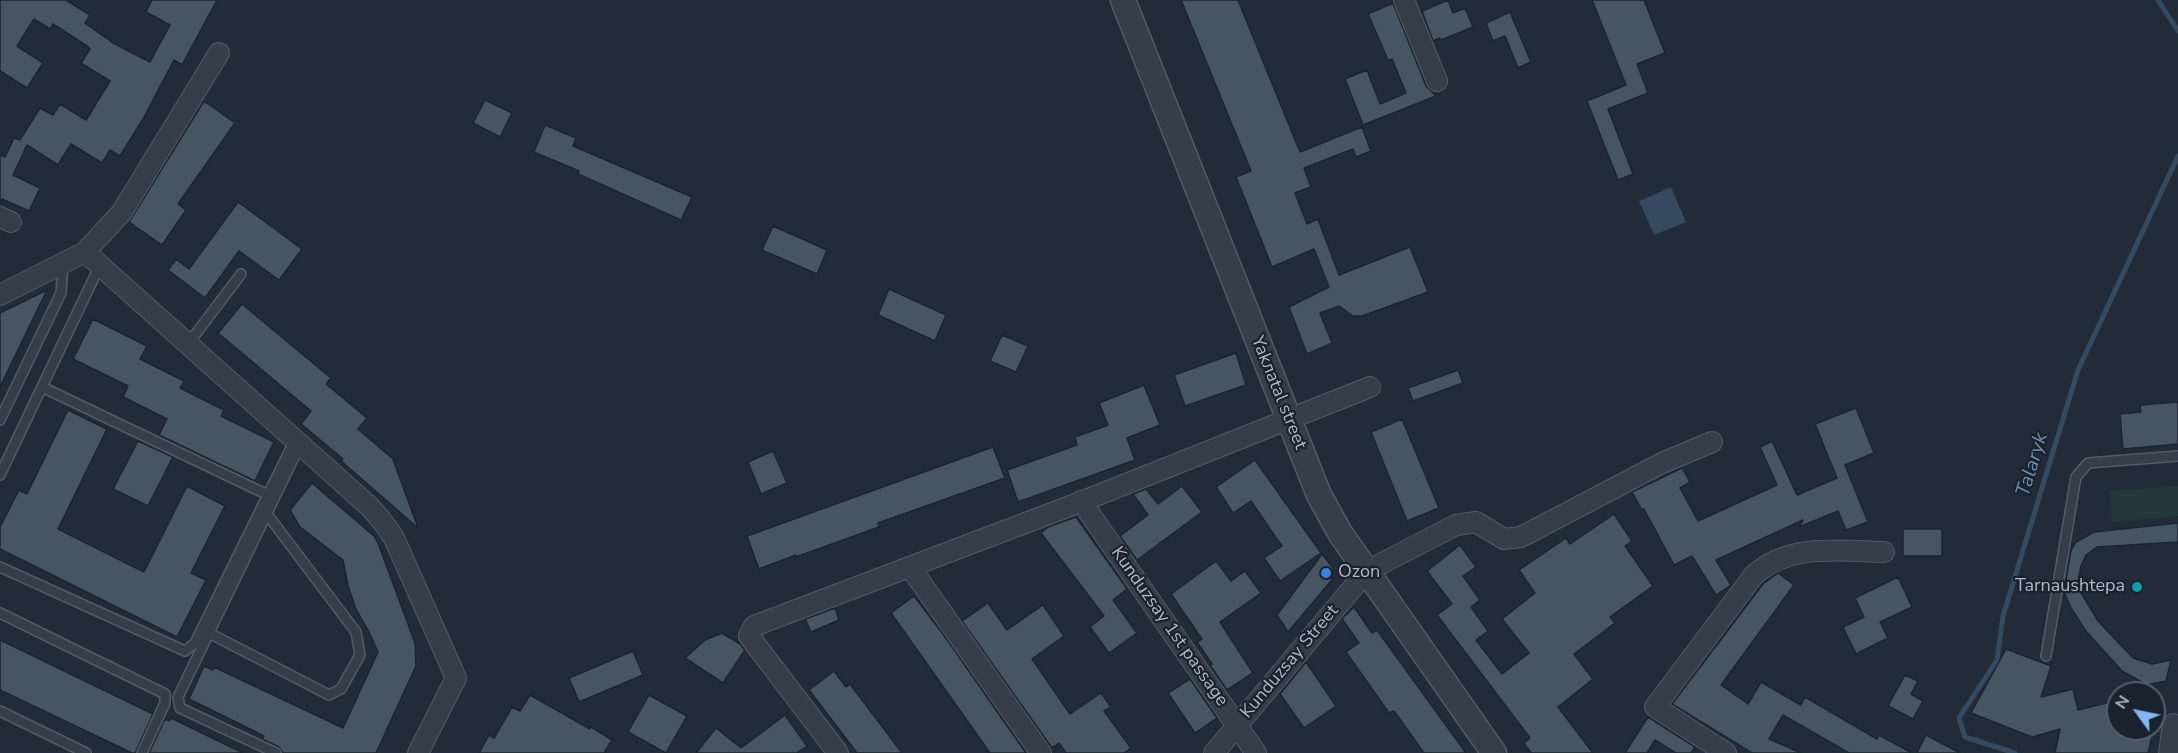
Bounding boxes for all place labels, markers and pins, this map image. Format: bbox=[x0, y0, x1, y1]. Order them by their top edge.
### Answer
place label: Ozon bbox=[1338, 562, 1380, 584]
marker: Ozon bbox=[1319, 566, 1333, 580]
place label: Tarnaushtepa bbox=[2015, 576, 2125, 598]
marker: Tarnaushtepa bbox=[2130, 580, 2144, 594]

